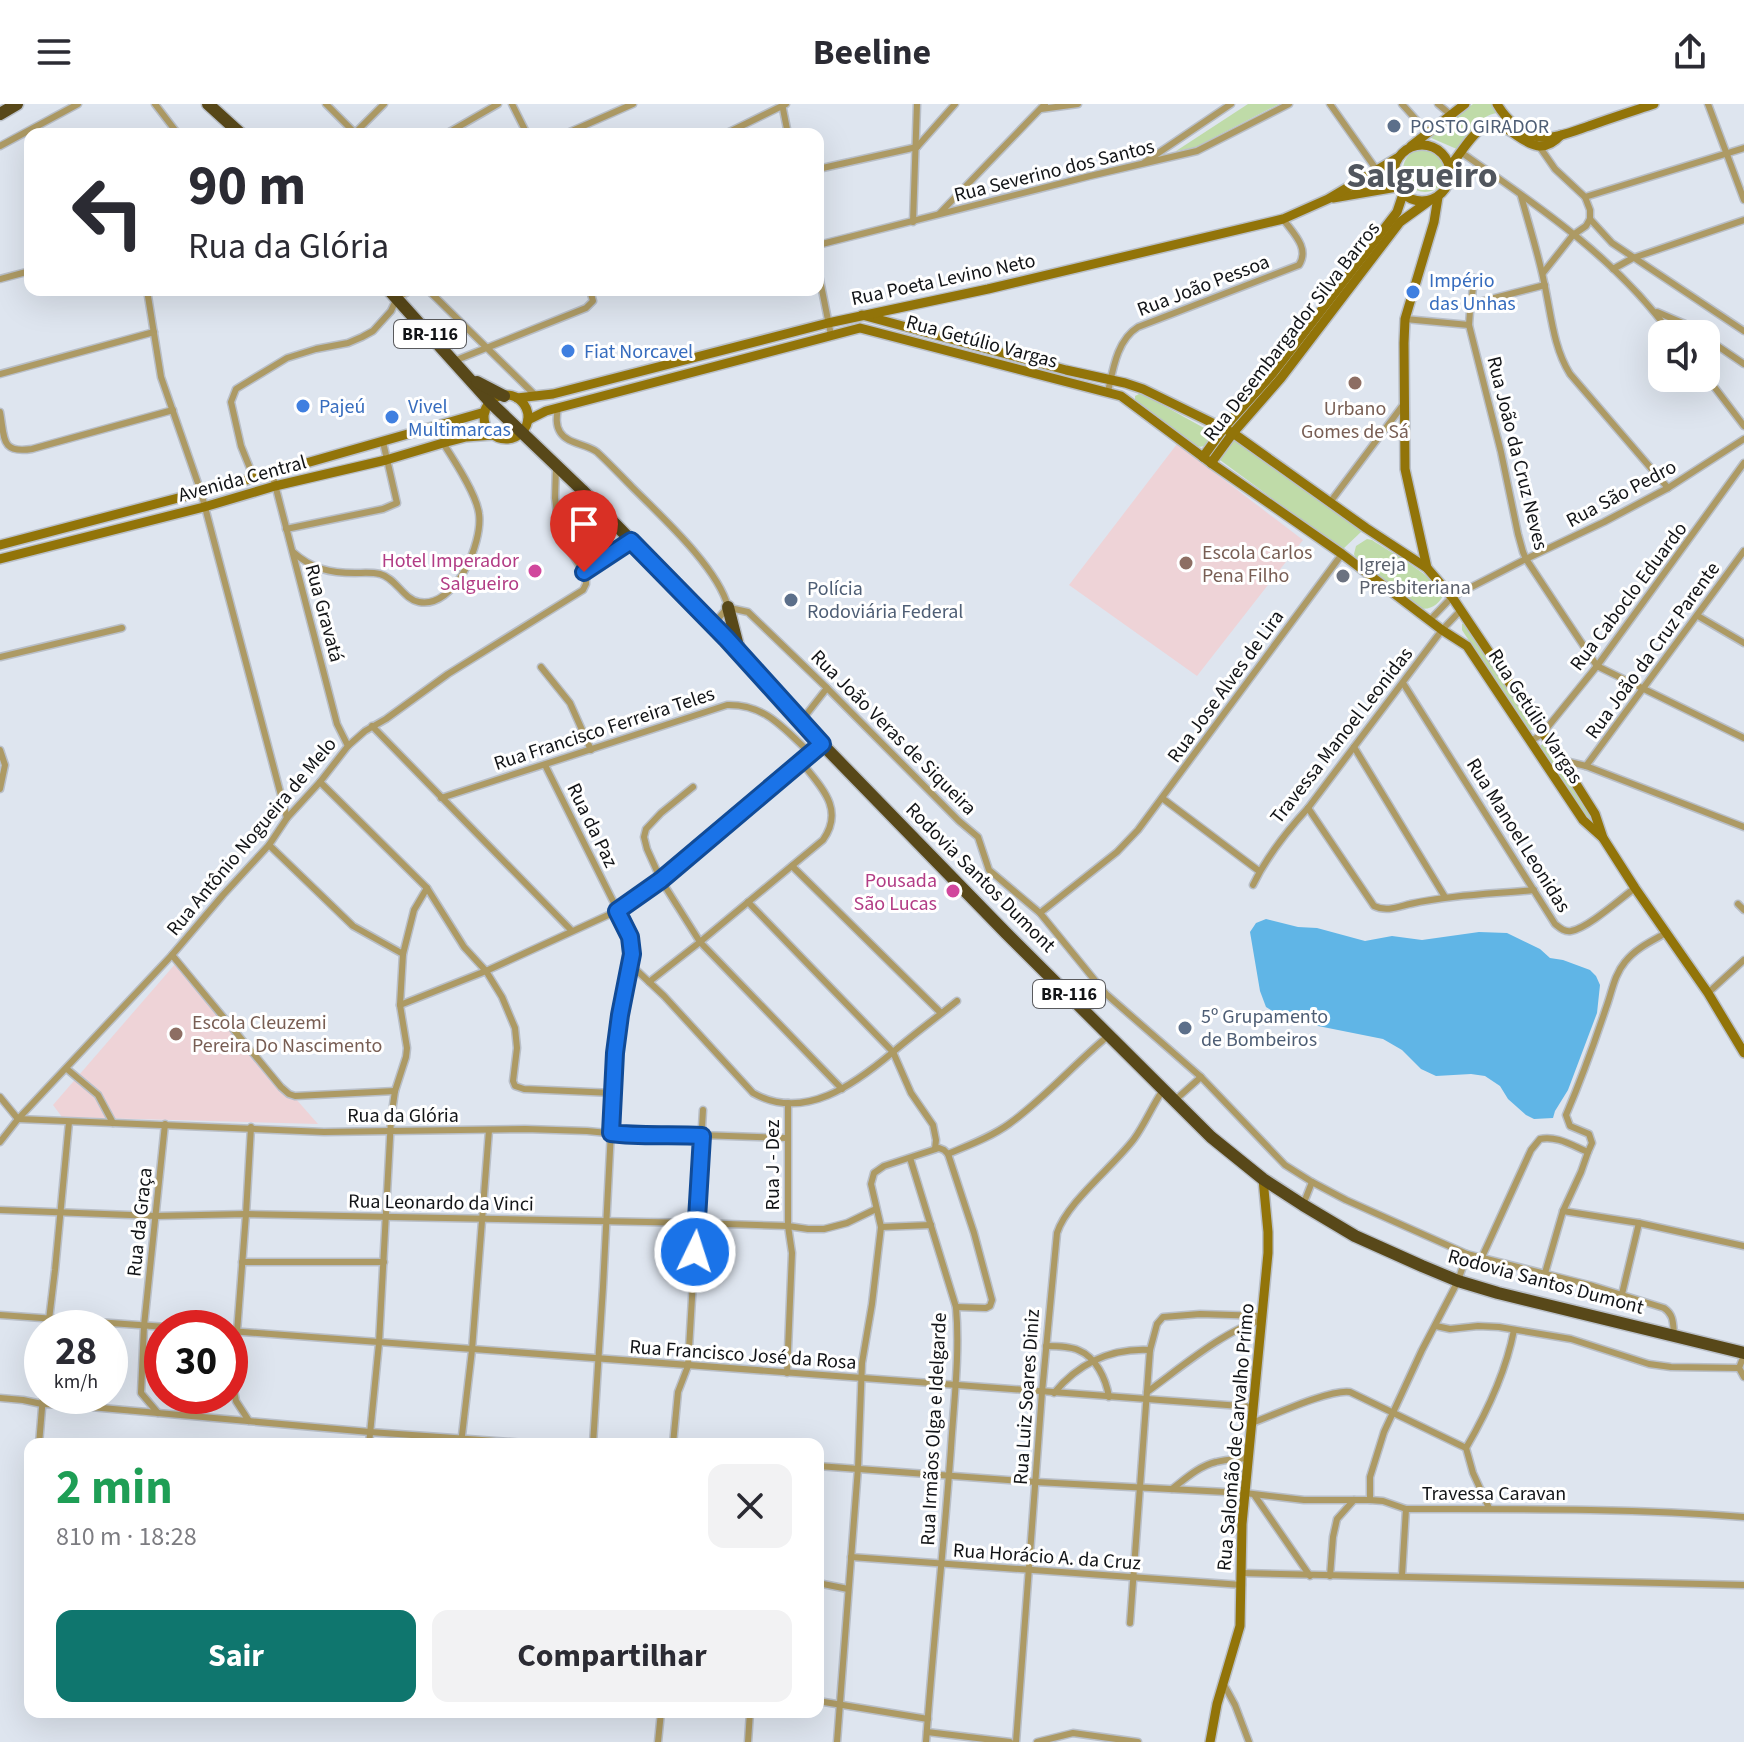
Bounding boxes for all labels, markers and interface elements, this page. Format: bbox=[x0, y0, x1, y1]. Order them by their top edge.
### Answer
text: Beeline bbox=[813, 27, 931, 78]
icon: menu bbox=[32, 30, 76, 74]
icon: share bbox=[1668, 30, 1712, 74]
place label: POSTO GIRADOR bbox=[1410, 113, 1549, 141]
marker: POSTO GIRADOR bbox=[1385, 117, 1403, 135]
street label: Rua Severino dos Santos bbox=[951, 133, 1157, 209]
text: 90 m bbox=[188, 147, 306, 226]
district label: Salgueiro bbox=[1346, 150, 1498, 201]
icon: left bbox=[56, 160, 160, 264]
street label: Rua Desembargador Silva Barros bbox=[1197, 216, 1387, 447]
text: Rua da Glória bbox=[188, 221, 389, 272]
street label: Rua Poeta Levino Neto bbox=[848, 247, 1038, 313]
street label: Rua João Pessoa bbox=[1133, 248, 1274, 324]
place label: Império das Unhas bbox=[1429, 267, 1516, 318]
marker: Império das Unhas bbox=[1404, 283, 1422, 301]
street label: Rua Getúlio Vargas bbox=[903, 308, 1061, 376]
road number: BR-116 bbox=[394, 320, 466, 348]
map controls bbox=[1648, 320, 1720, 392]
button: sound bbox=[1648, 320, 1720, 392]
place label: Fiat Norcavel bbox=[584, 338, 693, 366]
marker: Fiat Norcavel bbox=[559, 342, 577, 360]
street label: Rua João da Cruz Neves bbox=[1479, 353, 1555, 553]
marker: Urbano Gomes de Sá bbox=[1346, 374, 1364, 392]
place label: Pajeú bbox=[319, 393, 365, 421]
place label: Vivel Multimarcas bbox=[408, 393, 511, 444]
place label: Urbano Gomes de Sá bbox=[1301, 395, 1409, 446]
marker: Pajeú bbox=[294, 397, 312, 415]
marker: Vivel Multimarcas bbox=[383, 408, 401, 426]
street label: Avenida Central bbox=[175, 448, 309, 510]
street label: Rua São Pedro bbox=[1561, 453, 1682, 535]
pin bbox=[550, 490, 618, 572]
icon: arrive bbox=[562, 502, 606, 546]
street label: Rua Caboclo Eduardo bbox=[1563, 516, 1694, 677]
place label: Escola Carlos Pena Filho bbox=[1202, 539, 1312, 590]
place label: Hotel Imperador Salgueiro bbox=[382, 547, 519, 598]
place label: Igreja Presbiteriana bbox=[1359, 551, 1471, 602]
marker: Escola Carlos Pena Filho bbox=[1177, 554, 1195, 572]
street label: Rua João da Cruz Parente bbox=[1579, 556, 1727, 745]
street label: Rua Gravatá bbox=[298, 561, 351, 665]
marker: Hotel Imperador Salgueiro bbox=[526, 562, 544, 580]
marker: Igreja Presbiteriana bbox=[1334, 567, 1352, 585]
place label: Polícia Rodoviária Federal bbox=[807, 575, 963, 626]
marker: Polícia Rodoviária Federal bbox=[782, 591, 800, 609]
street label: Rua Jose Alves de Lira bbox=[1161, 604, 1291, 769]
street label: Travessa Manoel Leonidas bbox=[1264, 641, 1420, 830]
street label: Rua João Veras de Siqueira bbox=[804, 644, 982, 822]
street label: Rua Getúlio Vargas bbox=[1481, 644, 1589, 790]
street label: Rua Francisco Ferreira Teles bbox=[490, 680, 718, 778]
street label: Rua Antônio Nogueira de Melo bbox=[160, 731, 343, 942]
street label: Rua Manoel Leonidas bbox=[1459, 753, 1577, 918]
street label: Rua da Paz bbox=[560, 779, 625, 872]
street label: Rodovia Santos Dumont bbox=[899, 796, 1062, 959]
place label: Pousada São Lucas bbox=[854, 867, 937, 918]
marker: Pousada São Lucas bbox=[944, 882, 962, 900]
road number: BR-116 bbox=[1033, 980, 1105, 1008]
place label: 5º Grupamento de Bombeiros bbox=[1201, 1003, 1328, 1054]
place label: Escola Cleuzemi Pereira Do Nascimento bbox=[192, 1009, 382, 1060]
marker: 5º Grupamento de Bombeiros bbox=[1176, 1019, 1194, 1037]
marker: Escola Cleuzemi Pereira Do Nascimento bbox=[167, 1025, 185, 1043]
street label: Rua da Glória bbox=[347, 1102, 459, 1130]
street label: Rua J - Dez bbox=[759, 1120, 787, 1210]
street label: Rua da Graça bbox=[120, 1166, 160, 1278]
street label: Rua Leonardo da Vinci bbox=[348, 1187, 534, 1219]
position arrow bbox=[653, 1210, 737, 1294]
street label: Rodovia Santos Dumont bbox=[1445, 1242, 1647, 1322]
street label: Rua Salomão de Carvalho Primo bbox=[1210, 1302, 1262, 1572]
street label: Rua Luiz Soares Diniz bbox=[1007, 1308, 1047, 1486]
speed limit sign: 30 bbox=[144, 1310, 248, 1414]
street label: Rua Irmãos Olga e Idelgarde bbox=[914, 1312, 954, 1546]
text: 28 bbox=[55, 1323, 97, 1380]
street label: Rua Francisco José da Rosa bbox=[628, 1333, 857, 1377]
text: km/h bbox=[54, 1368, 98, 1396]
text: 2 min bbox=[56, 1454, 173, 1522]
button: close bbox=[708, 1464, 792, 1548]
street label: Travessa Caravan bbox=[1422, 1480, 1566, 1508]
text: 810 m · 18:28 bbox=[56, 1518, 197, 1555]
street label: Rua Horácio A. da Cruz bbox=[952, 1536, 1142, 1578]
button: Sair bbox=[56, 1610, 416, 1702]
button: Compartilhar bbox=[432, 1610, 792, 1702]

